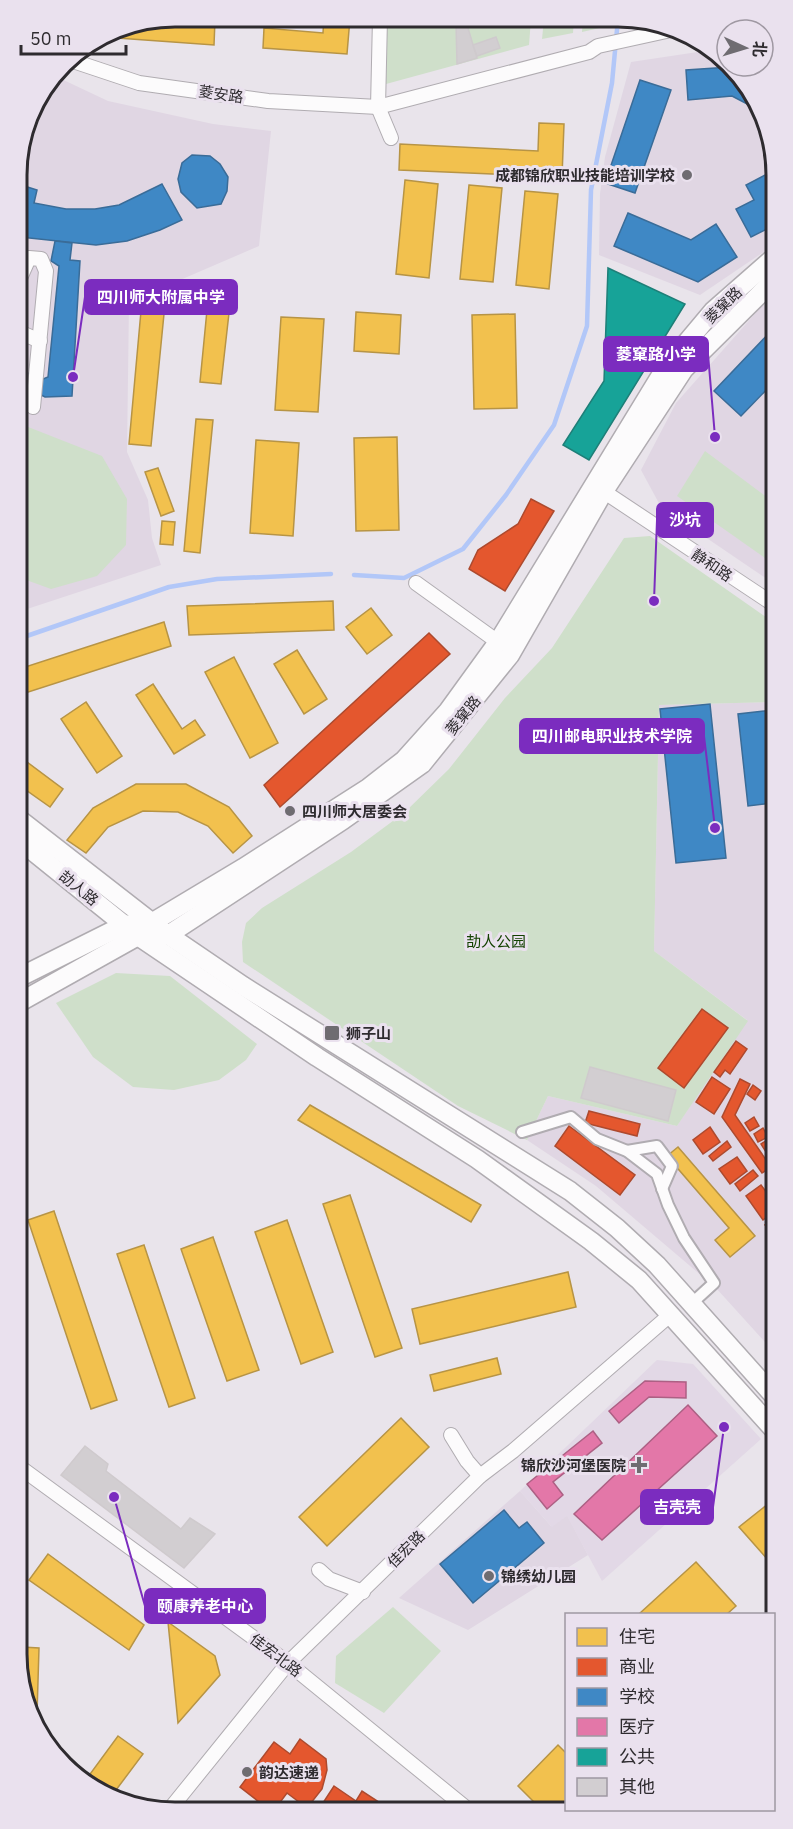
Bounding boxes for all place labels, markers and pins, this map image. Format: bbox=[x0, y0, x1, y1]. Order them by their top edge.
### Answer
place label: 成都锦欣职业技能培训学校 bbox=[495, 166, 675, 185]
marker: 成都锦欣职业技能培训学校 bbox=[680, 168, 694, 182]
callout: 四川师大附属中学 bbox=[85, 280, 237, 314]
callout: 菱窠路小学 bbox=[604, 337, 708, 371]
callout: 沙坑 bbox=[657, 503, 713, 537]
callout: 四川邮电职业技术学院 bbox=[520, 719, 704, 753]
place label: 四川师大居委会 bbox=[302, 802, 407, 821]
marker: 四川师大居委会 bbox=[283, 804, 297, 818]
marker: 狮子山 bbox=[323, 1024, 341, 1042]
place label: 狮子山 bbox=[346, 1024, 391, 1043]
place label: 锦欣沙河堡医院 bbox=[521, 1456, 626, 1475]
marker: 锦欣沙河堡医院 bbox=[630, 1456, 648, 1474]
callout: 吉壳壳 bbox=[641, 1490, 713, 1524]
place label: 锦绣幼儿园 bbox=[501, 1567, 576, 1586]
marker: 锦绣幼儿园 bbox=[482, 1569, 496, 1583]
callout: 颐康养老中心 bbox=[145, 1589, 265, 1623]
place label: 韵达速递 bbox=[259, 1763, 319, 1782]
marker: 韵达速递 bbox=[240, 1765, 254, 1779]

